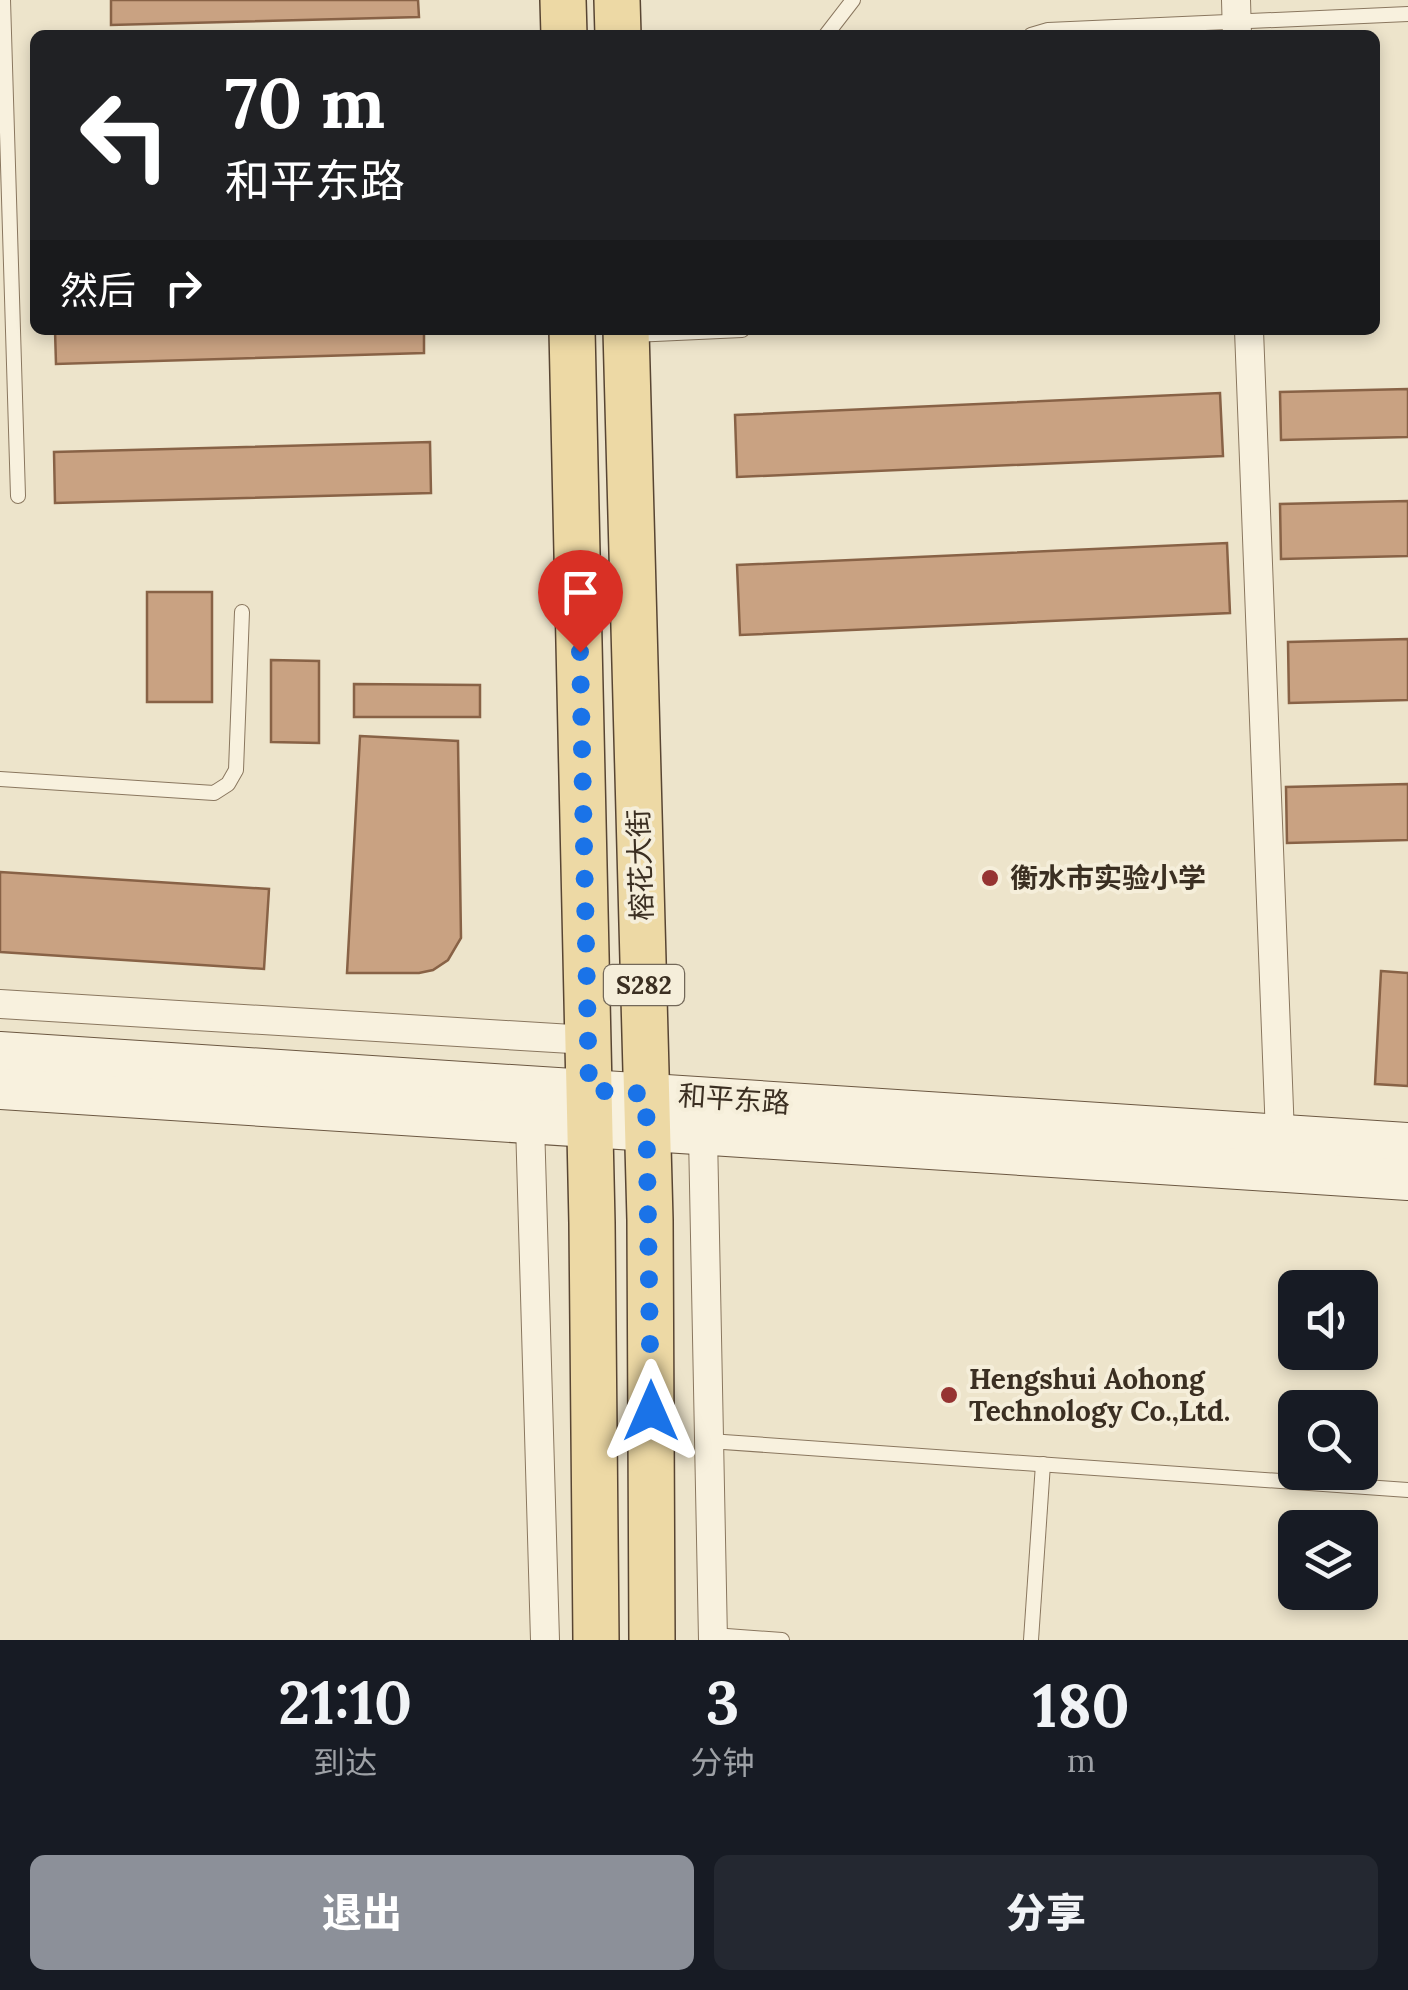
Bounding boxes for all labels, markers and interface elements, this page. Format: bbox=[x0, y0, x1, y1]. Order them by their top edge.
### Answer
text: 70 m bbox=[225, 58, 385, 147]
icon: left bbox=[60, 70, 190, 200]
text: 和平东路 bbox=[225, 152, 405, 209]
icon: right bbox=[156, 260, 211, 315]
text: 然后 bbox=[60, 266, 136, 314]
pin bbox=[538, 550, 623, 653]
icon: arrive bbox=[553, 565, 608, 620]
street label: 榕花大街 bbox=[620, 808, 660, 922]
place label: 衡水市实验小学 bbox=[1010, 860, 1206, 896]
marker: 衡水市实验小学 bbox=[979, 867, 1001, 889]
road number: S282 bbox=[604, 965, 684, 1005]
street label: 和平东路 bbox=[677, 1077, 791, 1121]
map controls bbox=[1278, 1270, 1378, 1610]
button: sound bbox=[1278, 1270, 1378, 1370]
position arrow bbox=[599, 1359, 703, 1463]
place label: Hengshui Aohong Technology Co.,Ltd. bbox=[969, 1361, 1230, 1429]
marker: Hengshui Aohong Technology Co.,Ltd. bbox=[938, 1384, 960, 1406]
button: search bbox=[1278, 1390, 1378, 1490]
button: layers bbox=[1278, 1510, 1378, 1610]
text: 21:10 bbox=[278, 1664, 412, 1740]
text: 3 bbox=[706, 1664, 739, 1740]
text: 180 bbox=[1033, 1667, 1130, 1743]
text: m bbox=[1067, 1740, 1096, 1781]
text: 到达 bbox=[313, 1742, 377, 1783]
text: 分钟 bbox=[691, 1742, 755, 1783]
button: 退出 bbox=[30, 1855, 694, 1970]
button: 分享 bbox=[714, 1855, 1378, 1970]

